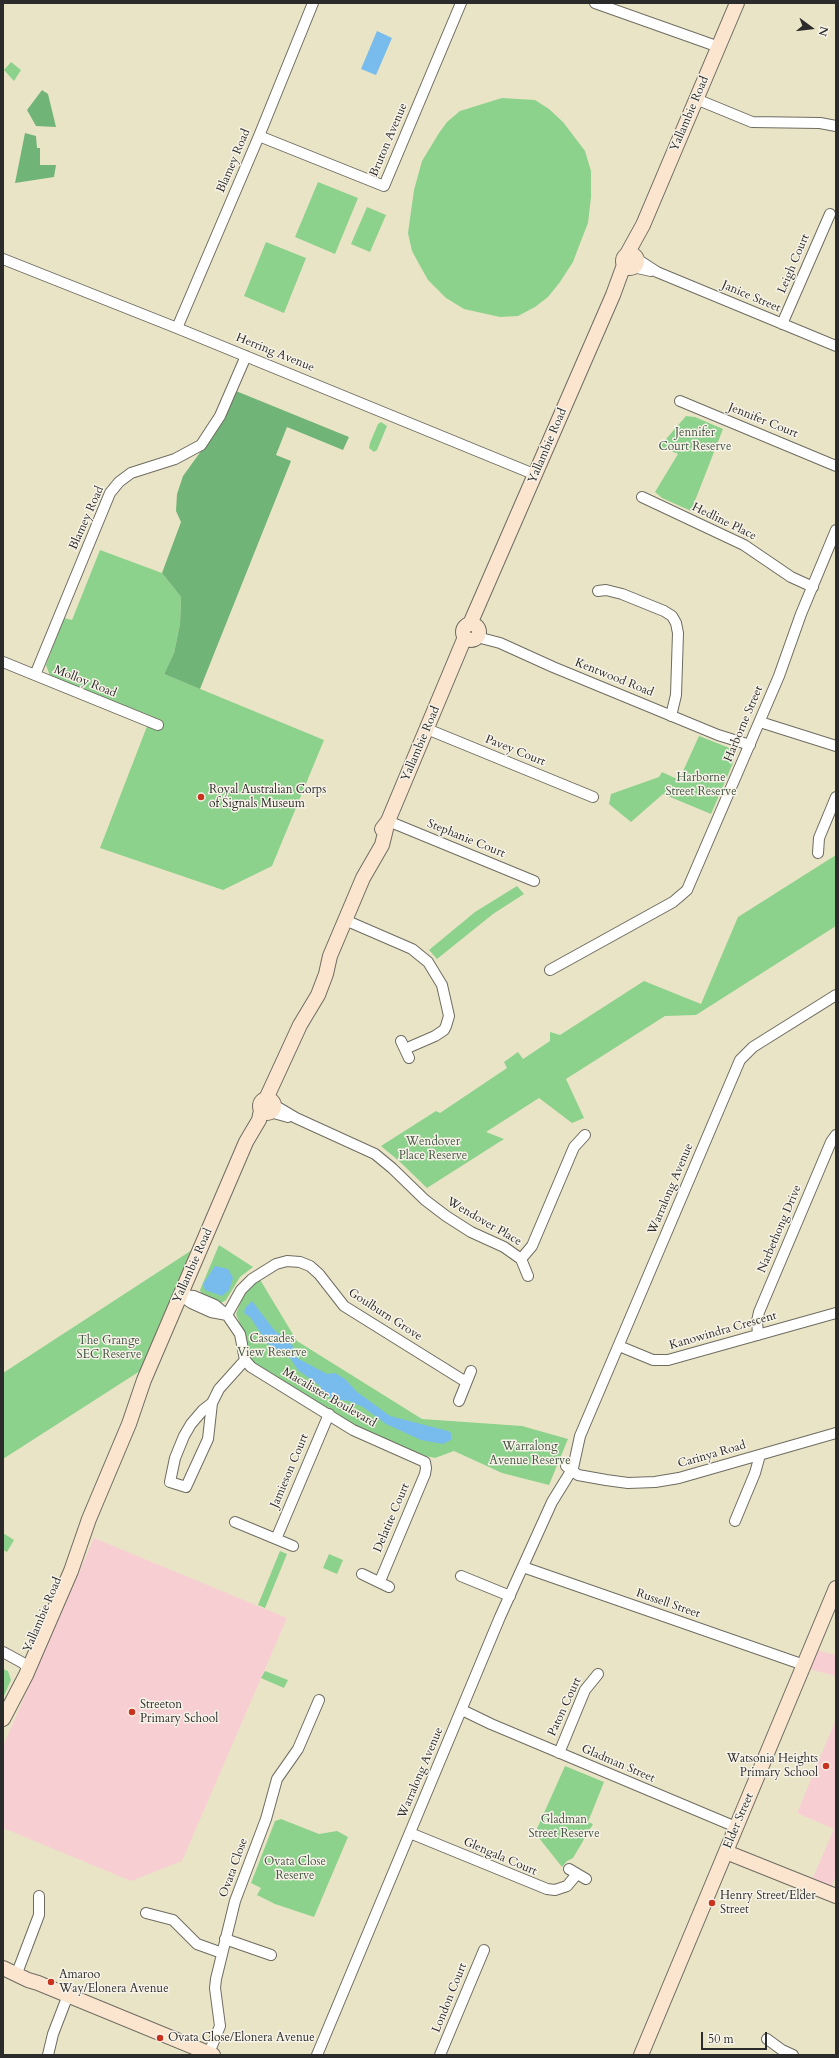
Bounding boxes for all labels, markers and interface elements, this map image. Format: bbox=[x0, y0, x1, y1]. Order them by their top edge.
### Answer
north arrow bbox=[791, 8, 831, 48]
text: N bbox=[815, 25, 832, 38]
street label: Yallambie Road bbox=[668, 74, 712, 154]
street label: Bruton Avenue bbox=[367, 101, 411, 179]
street label: Blamey Road bbox=[214, 127, 254, 195]
street label: Leigh Court bbox=[775, 232, 813, 296]
street label: Janice Street bbox=[719, 278, 783, 316]
street label: Herring Avenue bbox=[234, 331, 316, 375]
street label: Jennifer Court bbox=[726, 401, 800, 441]
street label: Yallambie Road bbox=[526, 406, 570, 486]
park label: Jennifer Court Reserve bbox=[659, 426, 731, 454]
street label: Blamey Road bbox=[67, 484, 107, 552]
street label: Hedline Place bbox=[689, 500, 759, 544]
street label: Kentwood Road bbox=[573, 656, 655, 700]
street label: Molloy Road bbox=[52, 663, 118, 701]
street label: Harborne Street bbox=[721, 684, 767, 764]
street label: Yallambie Road bbox=[399, 704, 443, 784]
street label: Pavey Court bbox=[483, 732, 547, 770]
park label: Harborne Street Reserve bbox=[665, 771, 737, 799]
place label: Royal Australian Corps of Signals Museum bbox=[209, 783, 326, 811]
marker: Royal Australian Corps of Signals Museum bbox=[196, 792, 206, 802]
street label: Stephanie Court bbox=[425, 817, 507, 861]
park label: Wendover Place Reserve bbox=[399, 1135, 467, 1163]
street label: Warralong Avenue bbox=[645, 1141, 697, 1237]
street label: Narbethong Drive bbox=[755, 1183, 805, 1275]
street label: Wendover Place bbox=[444, 1195, 524, 1249]
street label: Yallambie Road bbox=[170, 1226, 216, 1306]
street label: Goulburn Grove bbox=[345, 1286, 425, 1344]
street label: Kanowindra Crescent bbox=[668, 1309, 778, 1353]
park label: Cascades View Reserve bbox=[237, 1332, 307, 1360]
park label: The Grange SEC Reserve bbox=[77, 1334, 141, 1362]
street label: Macalister Boulevard bbox=[279, 1365, 379, 1431]
street label: Jamieson Court bbox=[268, 1432, 312, 1510]
street label: Carinya Road bbox=[676, 1438, 748, 1472]
park label: Warralong Avenue Reserve bbox=[489, 1440, 571, 1468]
street label: Delatite Court bbox=[371, 1481, 413, 1555]
street label: Yallambie Road bbox=[21, 1575, 65, 1655]
street label: Russell Street bbox=[634, 1586, 702, 1622]
street label: Paton Court bbox=[545, 1675, 585, 1739]
place label: Streeton Primary School bbox=[140, 1698, 218, 1726]
marker: Streeton Primary School bbox=[127, 1707, 137, 1717]
street label: Warralong Avenue bbox=[395, 1725, 447, 1821]
street label: Gladman Street bbox=[579, 1742, 657, 1786]
place label: Watsonia Heights Primary School bbox=[727, 1752, 818, 1780]
marker: Watsonia Heights Primary School bbox=[821, 1761, 831, 1771]
street label: Elder Street bbox=[721, 1791, 757, 1851]
park label: Gladman Street Reserve bbox=[528, 1813, 600, 1841]
street label: Glengala Court bbox=[461, 1835, 539, 1879]
street label: Ovata Close bbox=[217, 1836, 251, 1900]
park label: Ovata Close Reserve bbox=[264, 1855, 326, 1883]
place label: Henry Street/Elder Street bbox=[720, 1889, 816, 1917]
marker: Henry Street/Elder Street bbox=[707, 1898, 717, 1908]
street label: London Court bbox=[429, 1961, 471, 2035]
place label: Amaroo Way/Elonera Avenue bbox=[59, 1968, 169, 1996]
marker: Amaroo Way/Elonera Avenue bbox=[46, 1977, 56, 1987]
scale bar bbox=[703, 2024, 769, 2050]
place label: Ovata Close/Elonera Avenue bbox=[168, 2031, 315, 2045]
text: 50 m bbox=[708, 2031, 734, 2047]
marker: Ovata Close/Elonera Avenue bbox=[155, 2033, 165, 2043]

